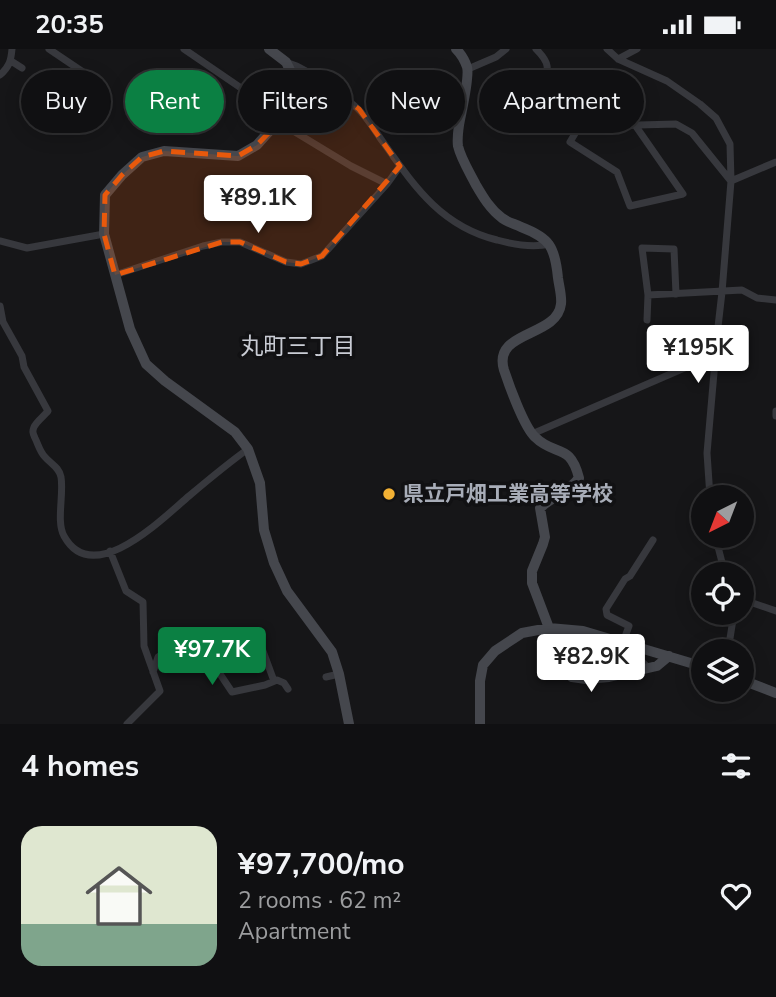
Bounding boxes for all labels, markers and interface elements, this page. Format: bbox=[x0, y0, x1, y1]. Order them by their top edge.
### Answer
text: 20:35 bbox=[35, 7, 104, 42]
chip: Buy bbox=[21, 70, 111, 133]
chip: Rent bbox=[125, 70, 224, 133]
chip: Filters bbox=[238, 70, 352, 133]
chip: New bbox=[366, 70, 465, 133]
chip: Apartment bbox=[479, 70, 644, 133]
pin: ¥89.1K bbox=[201, 176, 315, 235]
text: ¥89.1K bbox=[220, 182, 296, 213]
pin: ¥195K bbox=[649, 325, 747, 385]
district label: 丸町三丁目 bbox=[241, 331, 356, 362]
text: ¥195K bbox=[663, 332, 733, 363]
place label: 県立戸畑工業高等学校 bbox=[403, 480, 613, 508]
north arrow bbox=[691, 485, 754, 548]
map controls bbox=[691, 485, 754, 702]
marker: 県立戸畑工業高等学校 bbox=[381, 486, 397, 502]
button: locate bbox=[691, 562, 754, 625]
pin: ¥97.7K bbox=[155, 627, 269, 687]
text: ¥97.7K bbox=[174, 634, 250, 665]
pin: ¥82.9K bbox=[534, 635, 648, 694]
button: layers bbox=[691, 639, 754, 702]
text: ¥82.9K bbox=[553, 641, 629, 672]
text: 4 homes bbox=[21, 746, 139, 787]
icon: filters bbox=[717, 747, 755, 785]
text: ¥97,700/mo bbox=[238, 844, 405, 885]
icon: home bbox=[77, 854, 161, 938]
icon: heart bbox=[717, 877, 755, 915]
text: 2 rooms · 62 m² bbox=[238, 885, 401, 916]
text: Apartment bbox=[238, 916, 350, 947]

